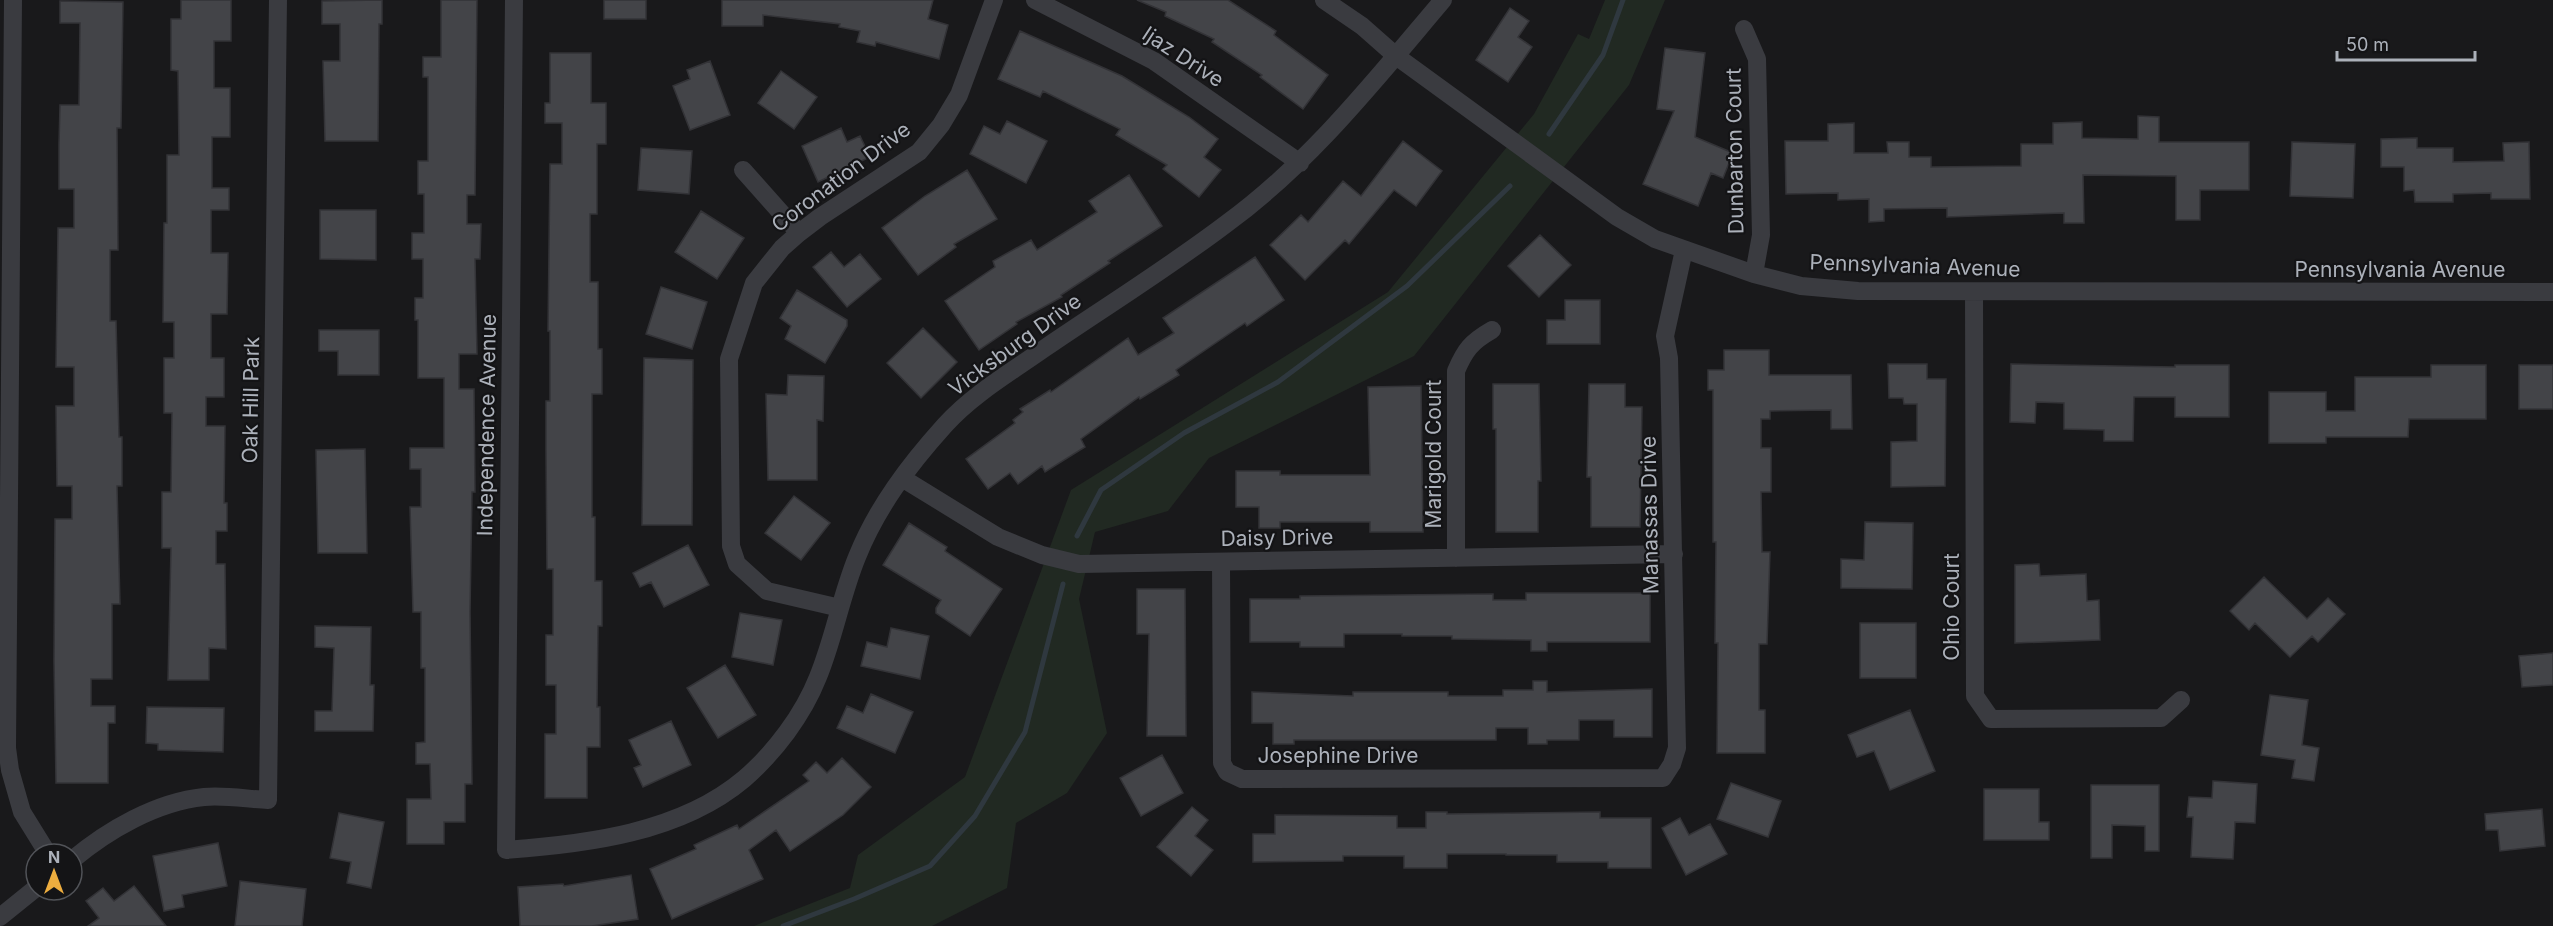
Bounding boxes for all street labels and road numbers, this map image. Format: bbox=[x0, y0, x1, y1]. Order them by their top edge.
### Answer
street label: Ijaz Drive bbox=[1138, 21, 1229, 92]
street label: Dunbarton Court bbox=[1721, 68, 1748, 234]
street label: Coronation Drive bbox=[766, 116, 915, 237]
street label: Pennsylvania Avenue bbox=[1809, 249, 2021, 282]
street label: Pennsylvania Avenue bbox=[2295, 257, 2505, 282]
street label: Vicksburg Drive bbox=[943, 288, 1086, 401]
street label: Independence Avenue bbox=[472, 314, 501, 536]
street label: Oak Hill Park bbox=[237, 336, 264, 464]
street label: Marigold Court bbox=[1421, 379, 1446, 528]
street label: Manassas Drive bbox=[1636, 436, 1663, 594]
street label: Daisy Drive bbox=[1220, 524, 1334, 551]
street label: Ohio Court bbox=[1939, 553, 1964, 661]
street label: Josephine Drive bbox=[1258, 743, 1418, 768]

